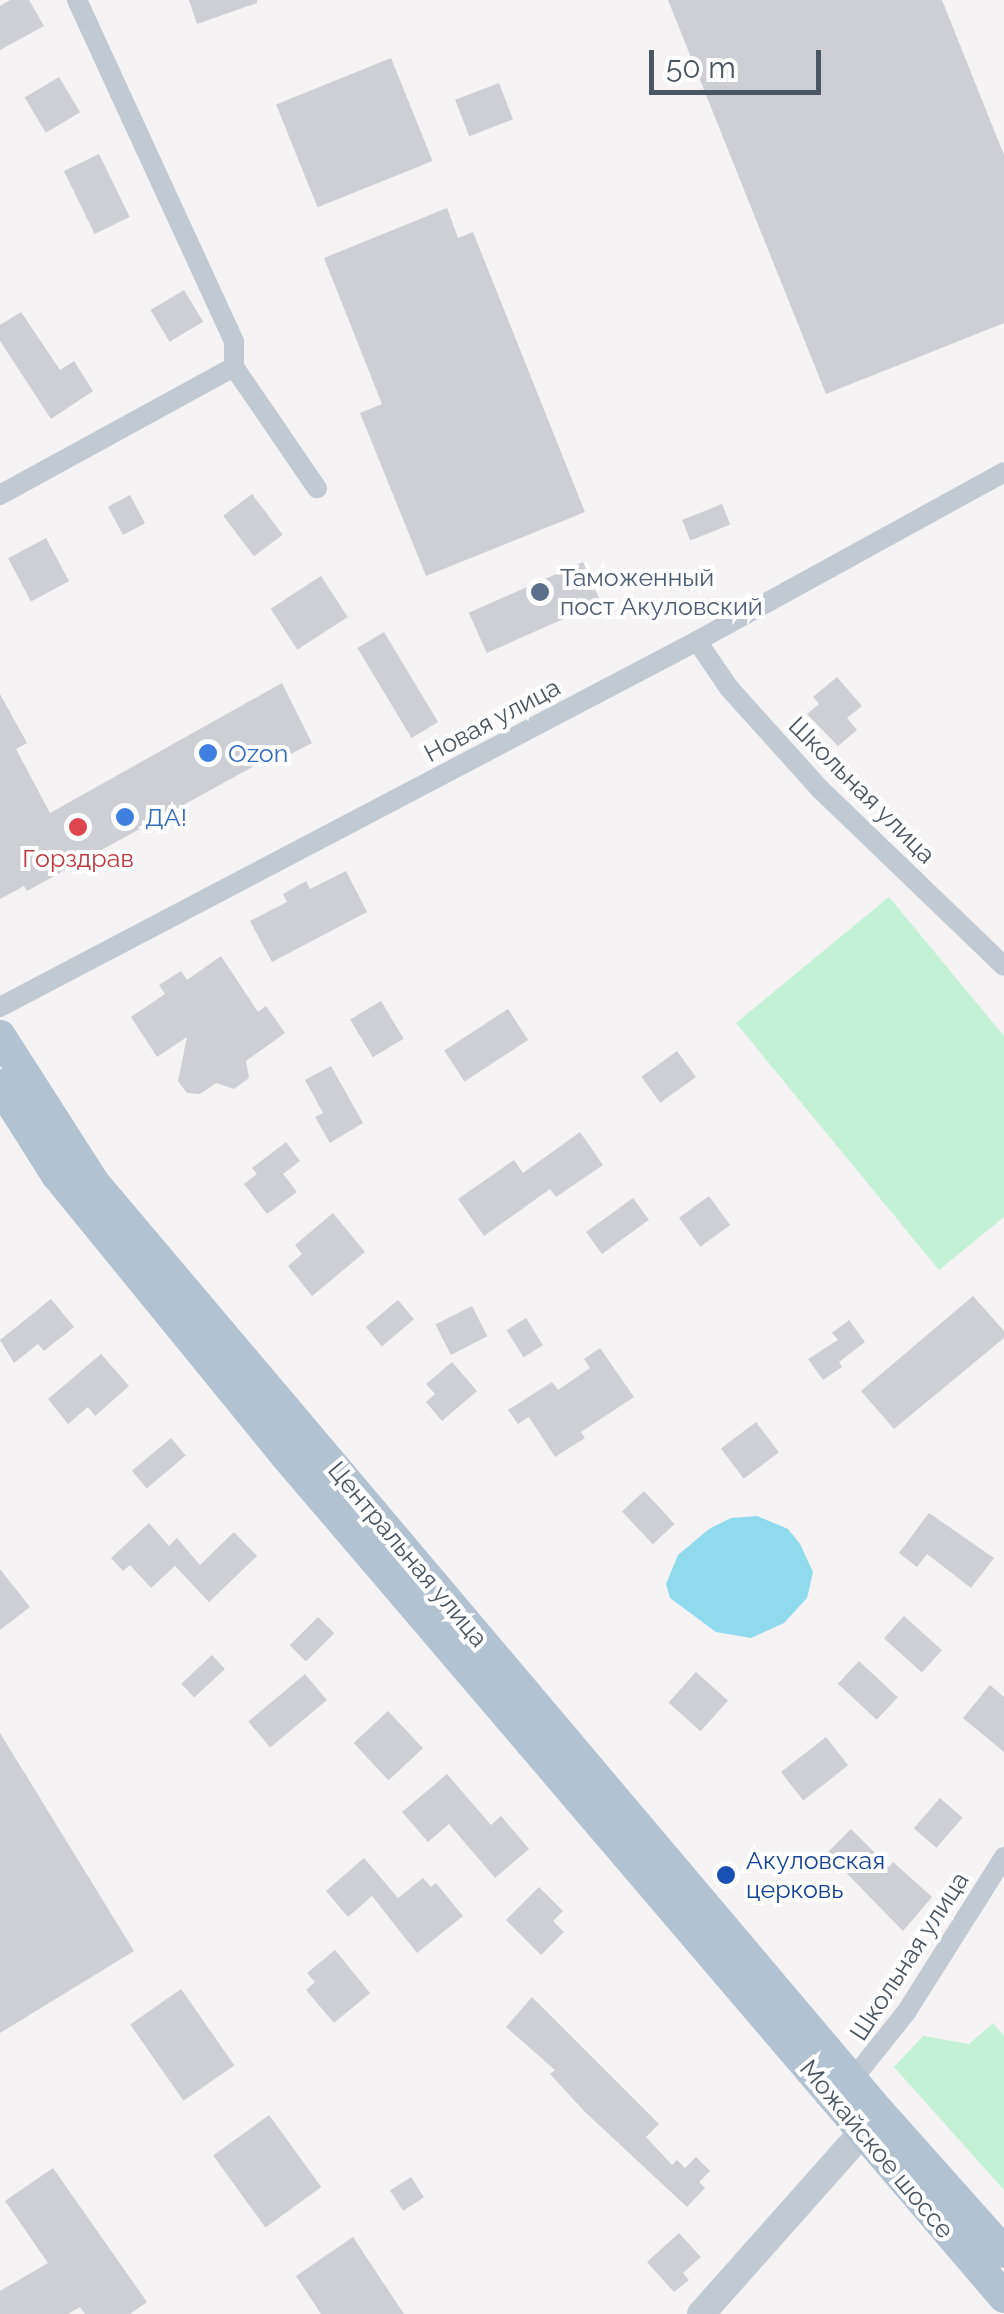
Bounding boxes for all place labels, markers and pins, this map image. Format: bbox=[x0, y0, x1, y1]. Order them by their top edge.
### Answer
place label: Таможенный пост Акуловский bbox=[560, 563, 763, 622]
marker: Таможенный пост Акуловский bbox=[529, 581, 551, 603]
place label: Ozon bbox=[228, 738, 288, 768]
marker: Ozon bbox=[197, 742, 219, 764]
place label: ДА! bbox=[145, 802, 187, 832]
marker: ДА! bbox=[114, 806, 136, 828]
marker: Горздрав bbox=[67, 816, 89, 838]
place label: Горздрав bbox=[22, 843, 134, 873]
place label: Акуловская церковь bbox=[746, 1846, 885, 1905]
marker: Акуловская церковь bbox=[715, 1864, 737, 1886]

